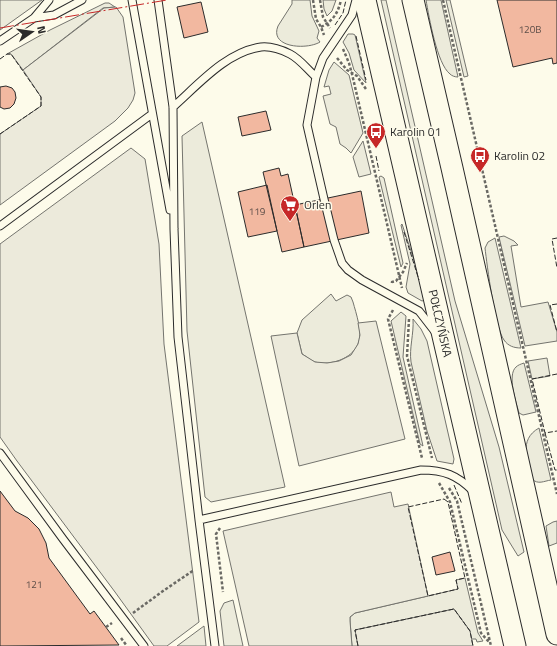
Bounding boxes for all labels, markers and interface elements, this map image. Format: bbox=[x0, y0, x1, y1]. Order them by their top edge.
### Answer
north arrow bbox=[12, 12, 52, 52]
house number: 120B bbox=[519, 22, 541, 37]
text: N bbox=[33, 24, 50, 35]
bus stop icon: Karolin 01 bbox=[365, 121, 387, 149]
place label: Karolin 01 bbox=[390, 122, 441, 141]
bus stop icon: Karolin 02 bbox=[469, 145, 491, 173]
place label: Karolin 02 bbox=[494, 146, 545, 165]
supermarket icon: Orlen bbox=[279, 194, 301, 222]
place label: Orlen bbox=[304, 195, 331, 214]
house number: 119 bbox=[249, 204, 266, 219]
street label: POŁCZYŃSKA bbox=[424, 288, 458, 359]
house number: 121 bbox=[26, 577, 42, 592]

